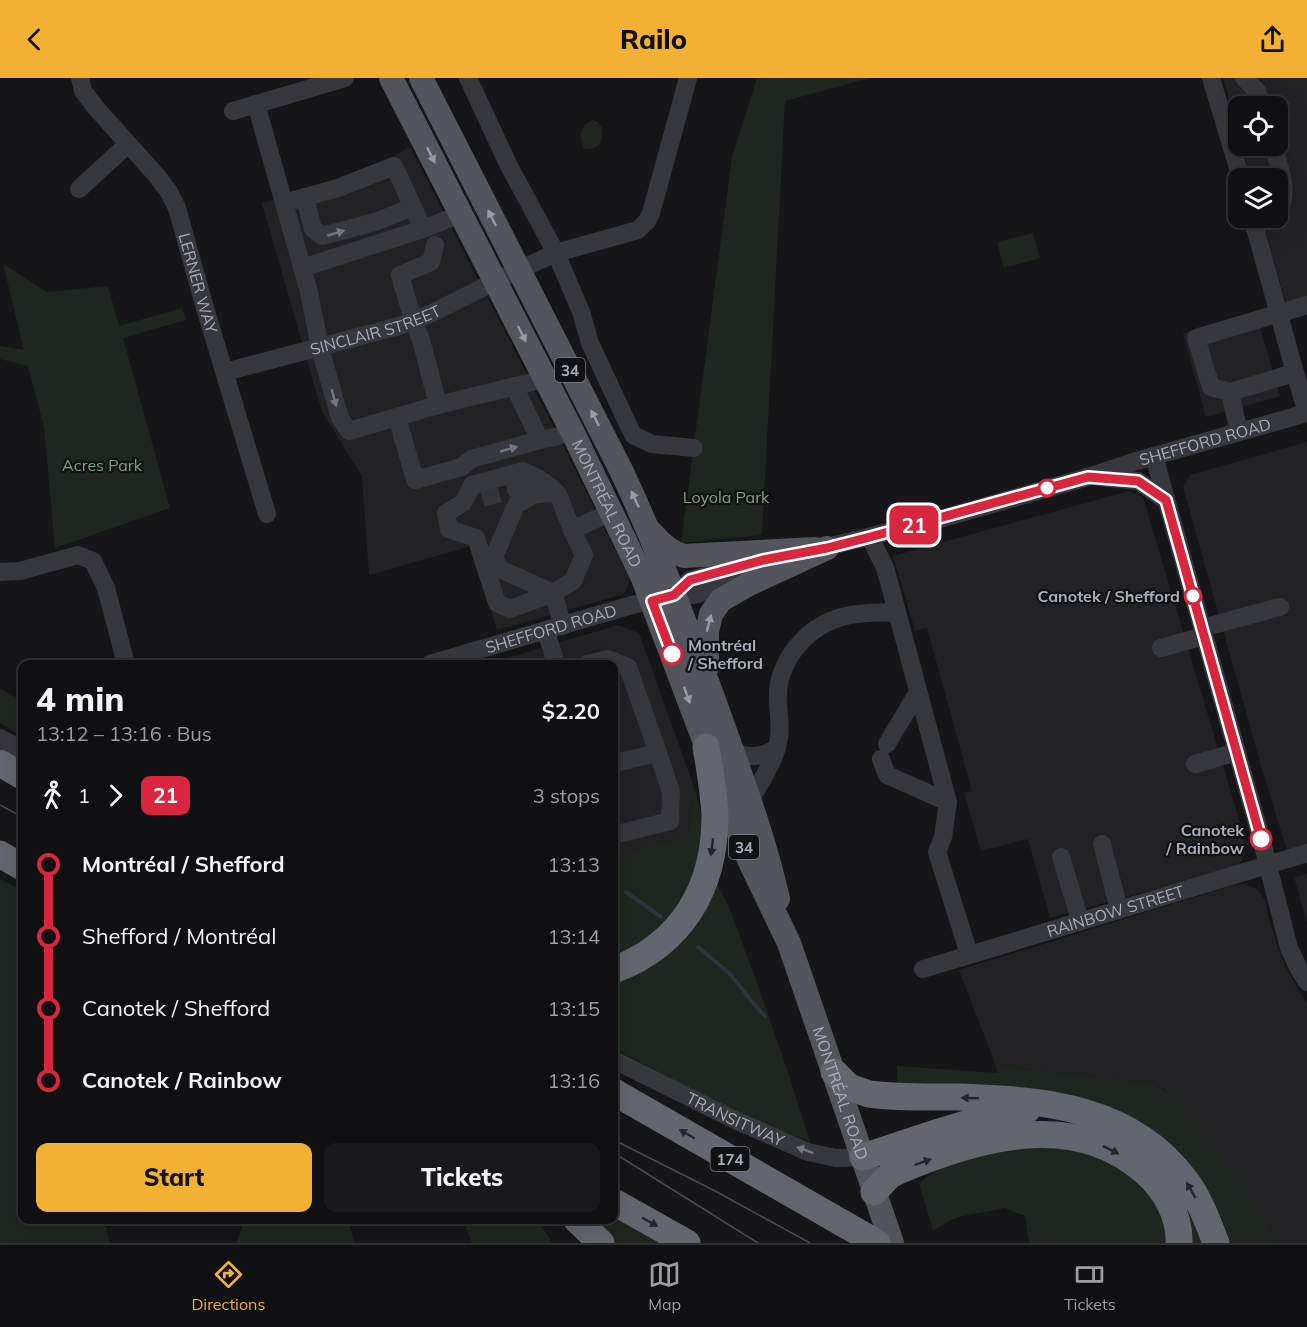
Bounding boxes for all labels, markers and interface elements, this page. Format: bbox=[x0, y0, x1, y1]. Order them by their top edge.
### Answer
text: Railo bbox=[620, 22, 687, 56]
icon: back bbox=[18, 23, 51, 56]
icon: share bbox=[1256, 23, 1289, 56]
map controls bbox=[1228, 96, 1288, 228]
button: locate bbox=[1228, 96, 1288, 156]
one-way arrow bbox=[426, 146, 435, 163]
button: layers bbox=[1228, 168, 1288, 228]
one-way arrow bbox=[487, 209, 496, 226]
one-way arrow bbox=[326, 227, 345, 237]
street label: LERNER WAY bbox=[174, 231, 222, 336]
street label: SINCLAIR STREET bbox=[308, 300, 444, 359]
one-way arrow bbox=[517, 325, 527, 343]
road number: 34 bbox=[555, 358, 585, 382]
one-way arrow bbox=[330, 389, 339, 407]
one-way arrow bbox=[590, 410, 599, 427]
street label: SHEFFORD ROAD bbox=[1137, 414, 1273, 470]
street label: MONTRÉAL ROAD bbox=[568, 436, 646, 570]
one-way arrow bbox=[500, 443, 518, 453]
park label: Acres Park bbox=[62, 455, 143, 475]
unlabelled marker bbox=[1038, 479, 1056, 497]
park label: Loyola Park bbox=[683, 487, 770, 507]
one-way arrow bbox=[630, 490, 639, 507]
line badge: 21 bbox=[887, 506, 941, 544]
text: 21 bbox=[901, 512, 927, 538]
place label: Canotek / Shefford bbox=[1038, 586, 1180, 606]
marker: Canotek / Shefford bbox=[1184, 587, 1202, 605]
street label: SHEFFORD ROAD bbox=[483, 600, 619, 657]
one-way arrow bbox=[705, 614, 715, 632]
place label: Montréal / Shefford bbox=[687, 635, 763, 673]
marker: Montréal / Shefford bbox=[661, 643, 683, 665]
text: 4 min bbox=[36, 678, 124, 719]
one-way arrow bbox=[683, 686, 692, 704]
text: $2.20 bbox=[542, 697, 600, 725]
text: 13:12 – 13:16 · Bus bbox=[36, 721, 212, 746]
icon: walk bbox=[36, 779, 69, 812]
icon: forward bbox=[99, 779, 132, 812]
text: 21 bbox=[153, 782, 178, 808]
text: 1 bbox=[78, 783, 90, 808]
text: 3 stops bbox=[533, 783, 600, 808]
place label: Canotek / Rainbow bbox=[1165, 820, 1245, 858]
marker: Canotek / Rainbow bbox=[1250, 828, 1272, 850]
road number: 34 bbox=[729, 835, 759, 859]
one-way arrow bbox=[708, 838, 717, 857]
text: Montréal / Shefford bbox=[82, 850, 285, 878]
text: 13:13 bbox=[547, 852, 600, 877]
street label: RAINBOW STREET bbox=[1044, 881, 1187, 941]
text: Shefford / Montréal bbox=[82, 922, 276, 950]
text: 13:14 bbox=[547, 924, 600, 949]
text: Canotek / Shefford bbox=[82, 994, 270, 1022]
text: 13:15 bbox=[547, 996, 600, 1021]
street label: MONTRÉAL ROAD bbox=[808, 1024, 873, 1162]
text: Canotek / Rainbow bbox=[82, 1066, 282, 1094]
text: 13:16 bbox=[547, 1068, 600, 1093]
street label: TRANSITWAY bbox=[683, 1088, 788, 1150]
one-way arrow bbox=[961, 1093, 980, 1102]
one-way arrow bbox=[679, 1128, 695, 1139]
button: Start bbox=[36, 1143, 312, 1212]
button: Tickets bbox=[324, 1143, 600, 1212]
one-way arrow bbox=[796, 1145, 814, 1155]
one-way arrow bbox=[1103, 1145, 1120, 1154]
road number: 174 bbox=[710, 1147, 750, 1171]
one-way arrow bbox=[914, 1156, 932, 1166]
one-way arrow bbox=[1186, 1182, 1197, 1198]
one-way arrow bbox=[642, 1217, 659, 1227]
tab: Directions bbox=[191, 1258, 265, 1314]
tab: Map bbox=[648, 1258, 681, 1314]
tab: Tickets bbox=[1064, 1258, 1116, 1314]

